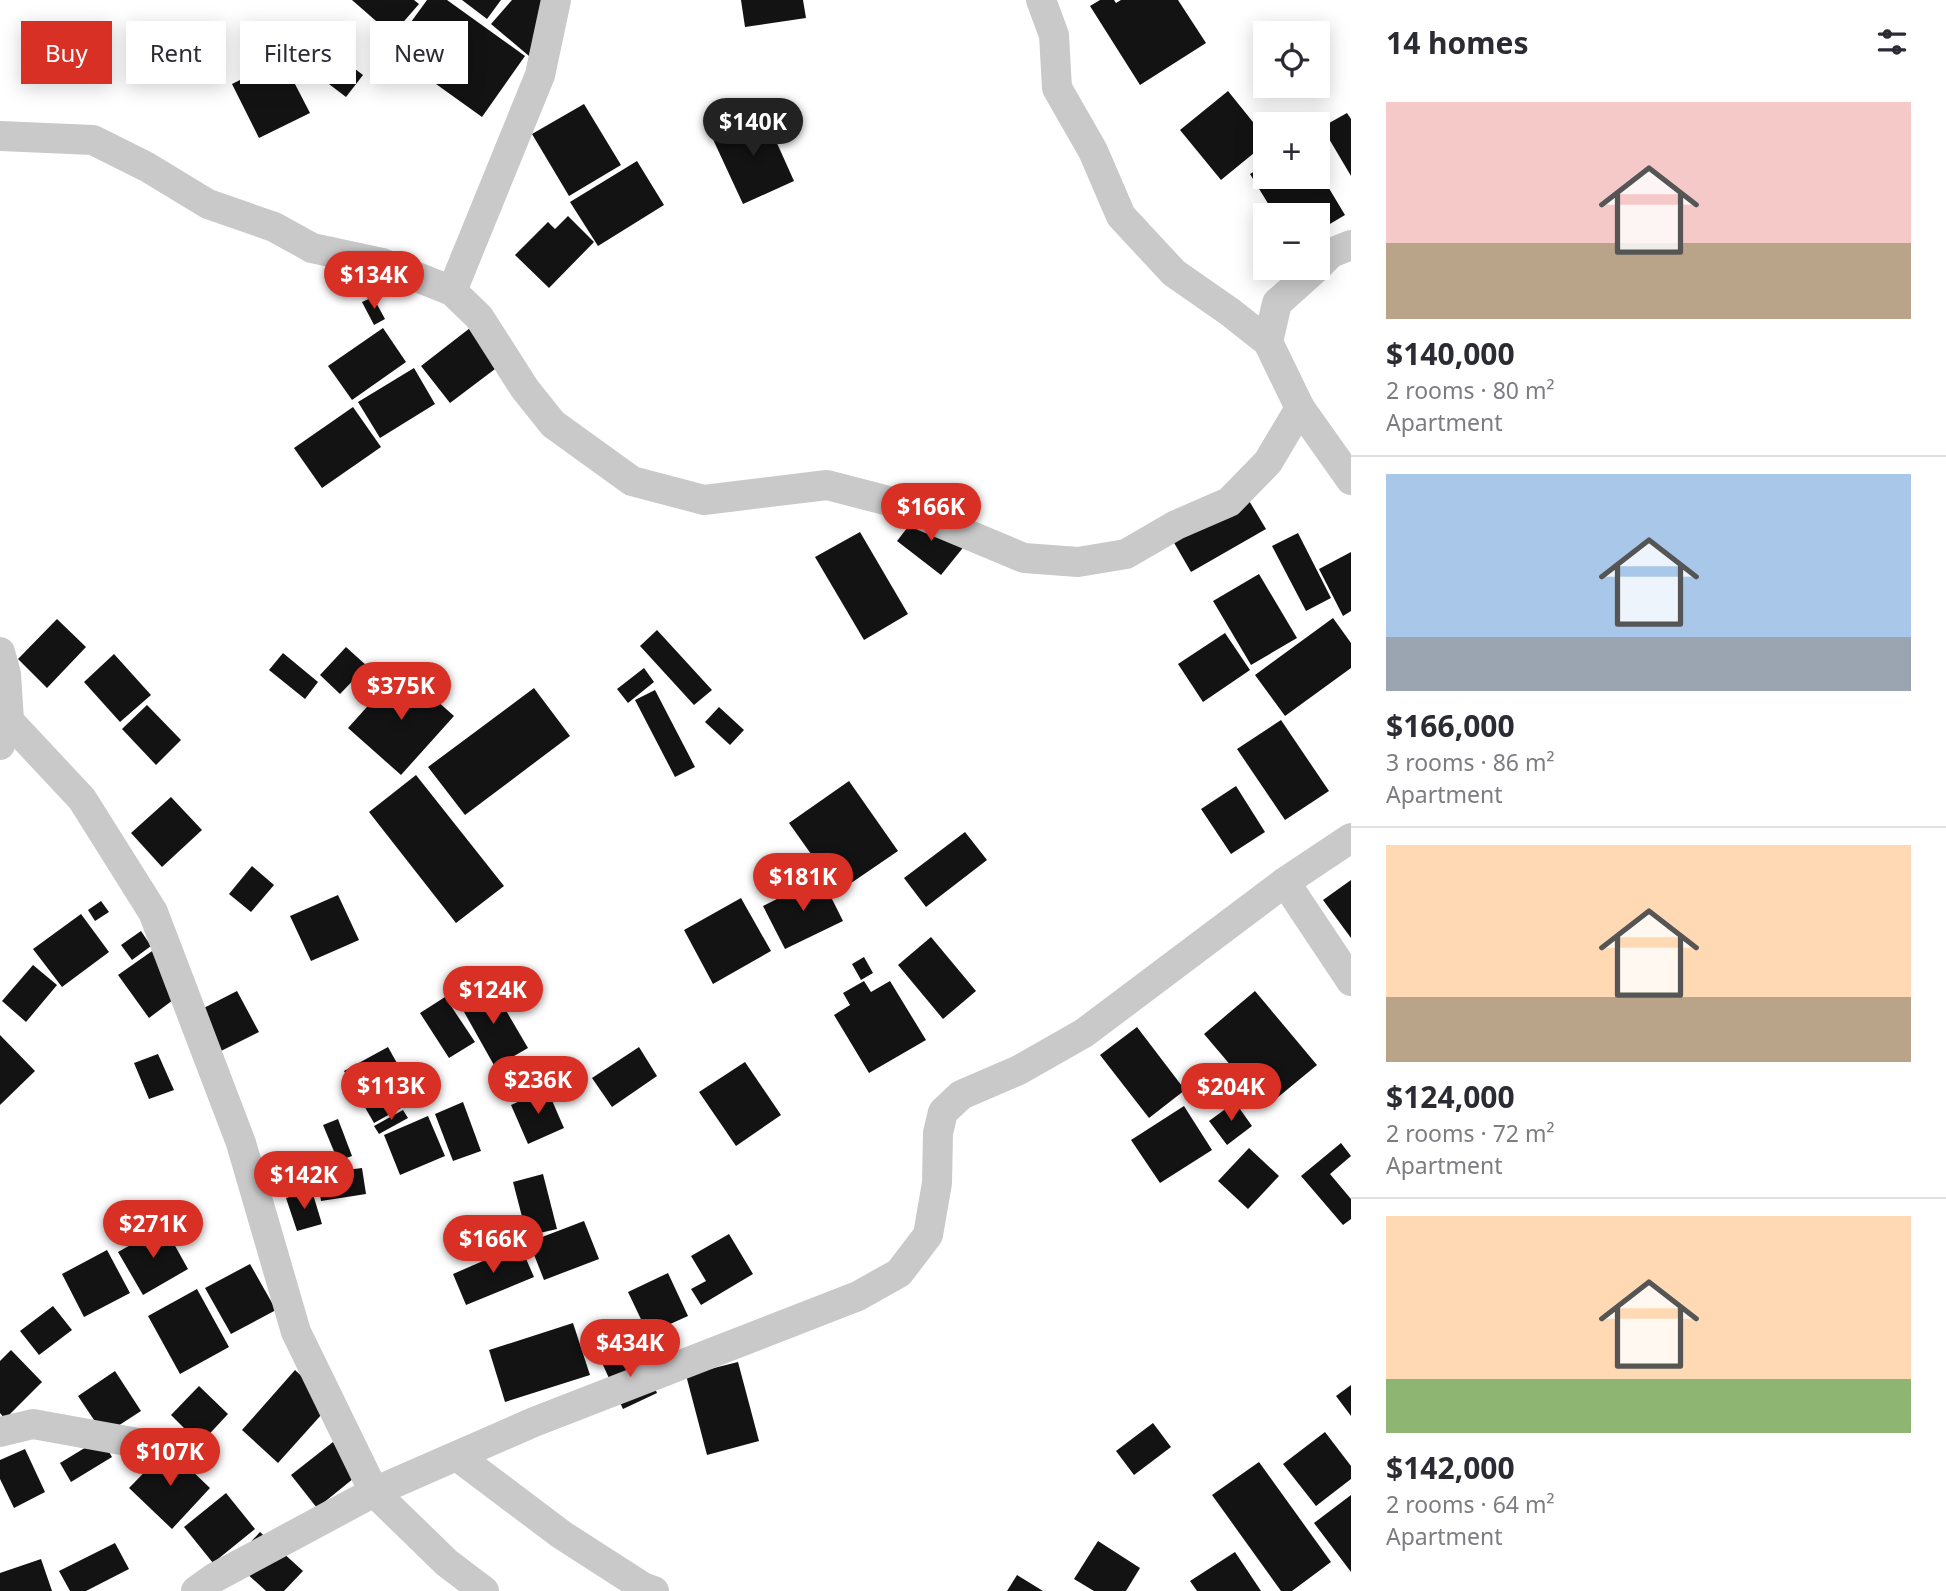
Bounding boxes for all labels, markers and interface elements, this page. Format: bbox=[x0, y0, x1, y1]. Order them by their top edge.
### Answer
chip: Buy bbox=[21, 21, 112, 84]
chip: Rent bbox=[126, 21, 226, 84]
chip: Filters bbox=[240, 21, 356, 84]
chip: New bbox=[370, 21, 468, 84]
map controls bbox=[1253, 21, 1330, 280]
button: locate bbox=[1253, 21, 1330, 98]
text: 14 homes bbox=[1386, 22, 1529, 63]
icon: filters bbox=[1873, 23, 1911, 61]
pin: $140K bbox=[704, 99, 802, 158]
text: $140K bbox=[719, 105, 787, 137]
button: + bbox=[1253, 112, 1330, 189]
icon: home bbox=[1586, 147, 1712, 273]
button: − bbox=[1253, 203, 1330, 280]
pin: $134K bbox=[325, 252, 423, 311]
text: $134K bbox=[340, 258, 408, 290]
text: $140,000 bbox=[1386, 333, 1515, 374]
text: 2 rooms · 80 m² bbox=[1386, 374, 1555, 406]
text: Apartment bbox=[1386, 406, 1503, 438]
pin: $166K bbox=[882, 484, 980, 543]
text: $166K bbox=[897, 490, 965, 522]
icon: home bbox=[1586, 519, 1712, 645]
pin: $375K bbox=[352, 662, 450, 722]
text: $375K bbox=[367, 669, 435, 701]
text: $166,000 bbox=[1386, 705, 1515, 746]
text: 3 rooms · 86 m² bbox=[1386, 746, 1555, 778]
text: Apartment bbox=[1386, 778, 1503, 810]
pin: $181K bbox=[754, 853, 852, 913]
text: $181K bbox=[769, 860, 837, 892]
icon: home bbox=[1586, 890, 1712, 1016]
pin: $124K bbox=[444, 967, 542, 1026]
text: $124K bbox=[459, 973, 527, 1005]
pin: $236K bbox=[489, 1056, 587, 1116]
pin: $113K bbox=[342, 1062, 440, 1122]
text: $236K bbox=[504, 1063, 572, 1095]
pin: $204K bbox=[1182, 1064, 1280, 1123]
text: $113K bbox=[357, 1069, 425, 1101]
text: $204K bbox=[1197, 1070, 1265, 1102]
text: $124,000 bbox=[1386, 1076, 1515, 1117]
text: 2 rooms · 72 m² bbox=[1386, 1117, 1555, 1149]
text: Apartment bbox=[1386, 1149, 1503, 1181]
pin: $142K bbox=[255, 1152, 353, 1211]
text: $142K bbox=[270, 1158, 338, 1190]
pin: $271K bbox=[104, 1200, 202, 1260]
text: $271K bbox=[119, 1207, 187, 1239]
pin: $166K bbox=[444, 1216, 542, 1275]
text: $166K bbox=[459, 1222, 527, 1254]
icon: home bbox=[1586, 1261, 1712, 1387]
pin: $434K bbox=[581, 1320, 679, 1379]
text: $434K bbox=[596, 1326, 664, 1358]
pin: $107K bbox=[121, 1428, 219, 1488]
text: $107K bbox=[136, 1435, 204, 1467]
text: $142,000 bbox=[1386, 1447, 1515, 1488]
text: 2 rooms · 64 m² bbox=[1386, 1488, 1555, 1520]
text: Apartment bbox=[1386, 1520, 1503, 1552]

